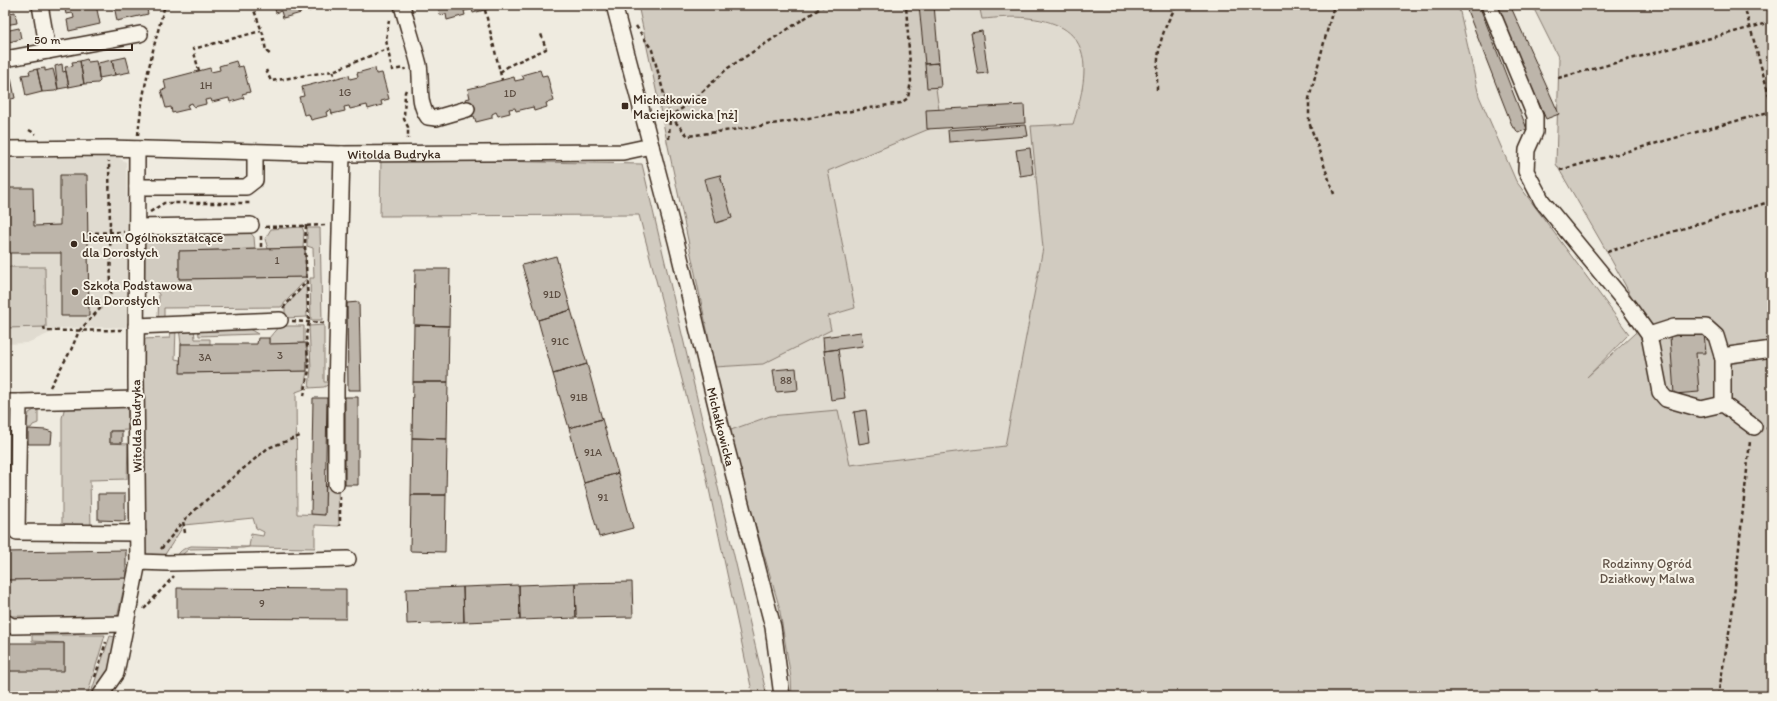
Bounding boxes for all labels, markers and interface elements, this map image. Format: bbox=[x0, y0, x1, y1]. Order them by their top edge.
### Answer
scale bar bbox=[28, 26, 132, 52]
text: 50 m bbox=[34, 33, 60, 47]
house number: 1H bbox=[200, 79, 212, 92]
house number: 1G bbox=[339, 86, 352, 99]
house number: 1D bbox=[504, 87, 516, 100]
place label: Michałkowice Maciejkowicka [nż] bbox=[633, 92, 738, 122]
marker: Michałkowice Maciejkowicka [nż] bbox=[620, 101, 630, 111]
street label: Witolda Budryka bbox=[347, 146, 441, 162]
place label: Liceum Ogólnokształcące dla Dorosłych bbox=[82, 230, 223, 260]
marker: Liceum Ogólnokształcące dla Dorosłych bbox=[69, 239, 79, 249]
house number: 1 bbox=[274, 254, 280, 267]
place label: Szkoła Podstawowa dla Dorosłych bbox=[83, 278, 193, 308]
marker: Szkoła Podstawowa dla Dorosłych bbox=[70, 287, 80, 297]
house number: 91D bbox=[543, 288, 561, 301]
house number: 91C bbox=[551, 335, 569, 348]
house number: 3 bbox=[277, 349, 283, 362]
house number: 3A bbox=[198, 351, 212, 364]
house number: 88 bbox=[780, 374, 792, 387]
street label: Witolda Budryka bbox=[128, 379, 145, 473]
street label: Michałkowicka bbox=[704, 386, 738, 468]
house number: 91B bbox=[570, 391, 588, 404]
house number: 91A bbox=[584, 446, 602, 459]
house number: 91 bbox=[598, 491, 608, 504]
park label: Rodzinny Ogród Działkowy Malwa bbox=[1599, 556, 1695, 586]
house number: 9 bbox=[259, 597, 265, 610]

